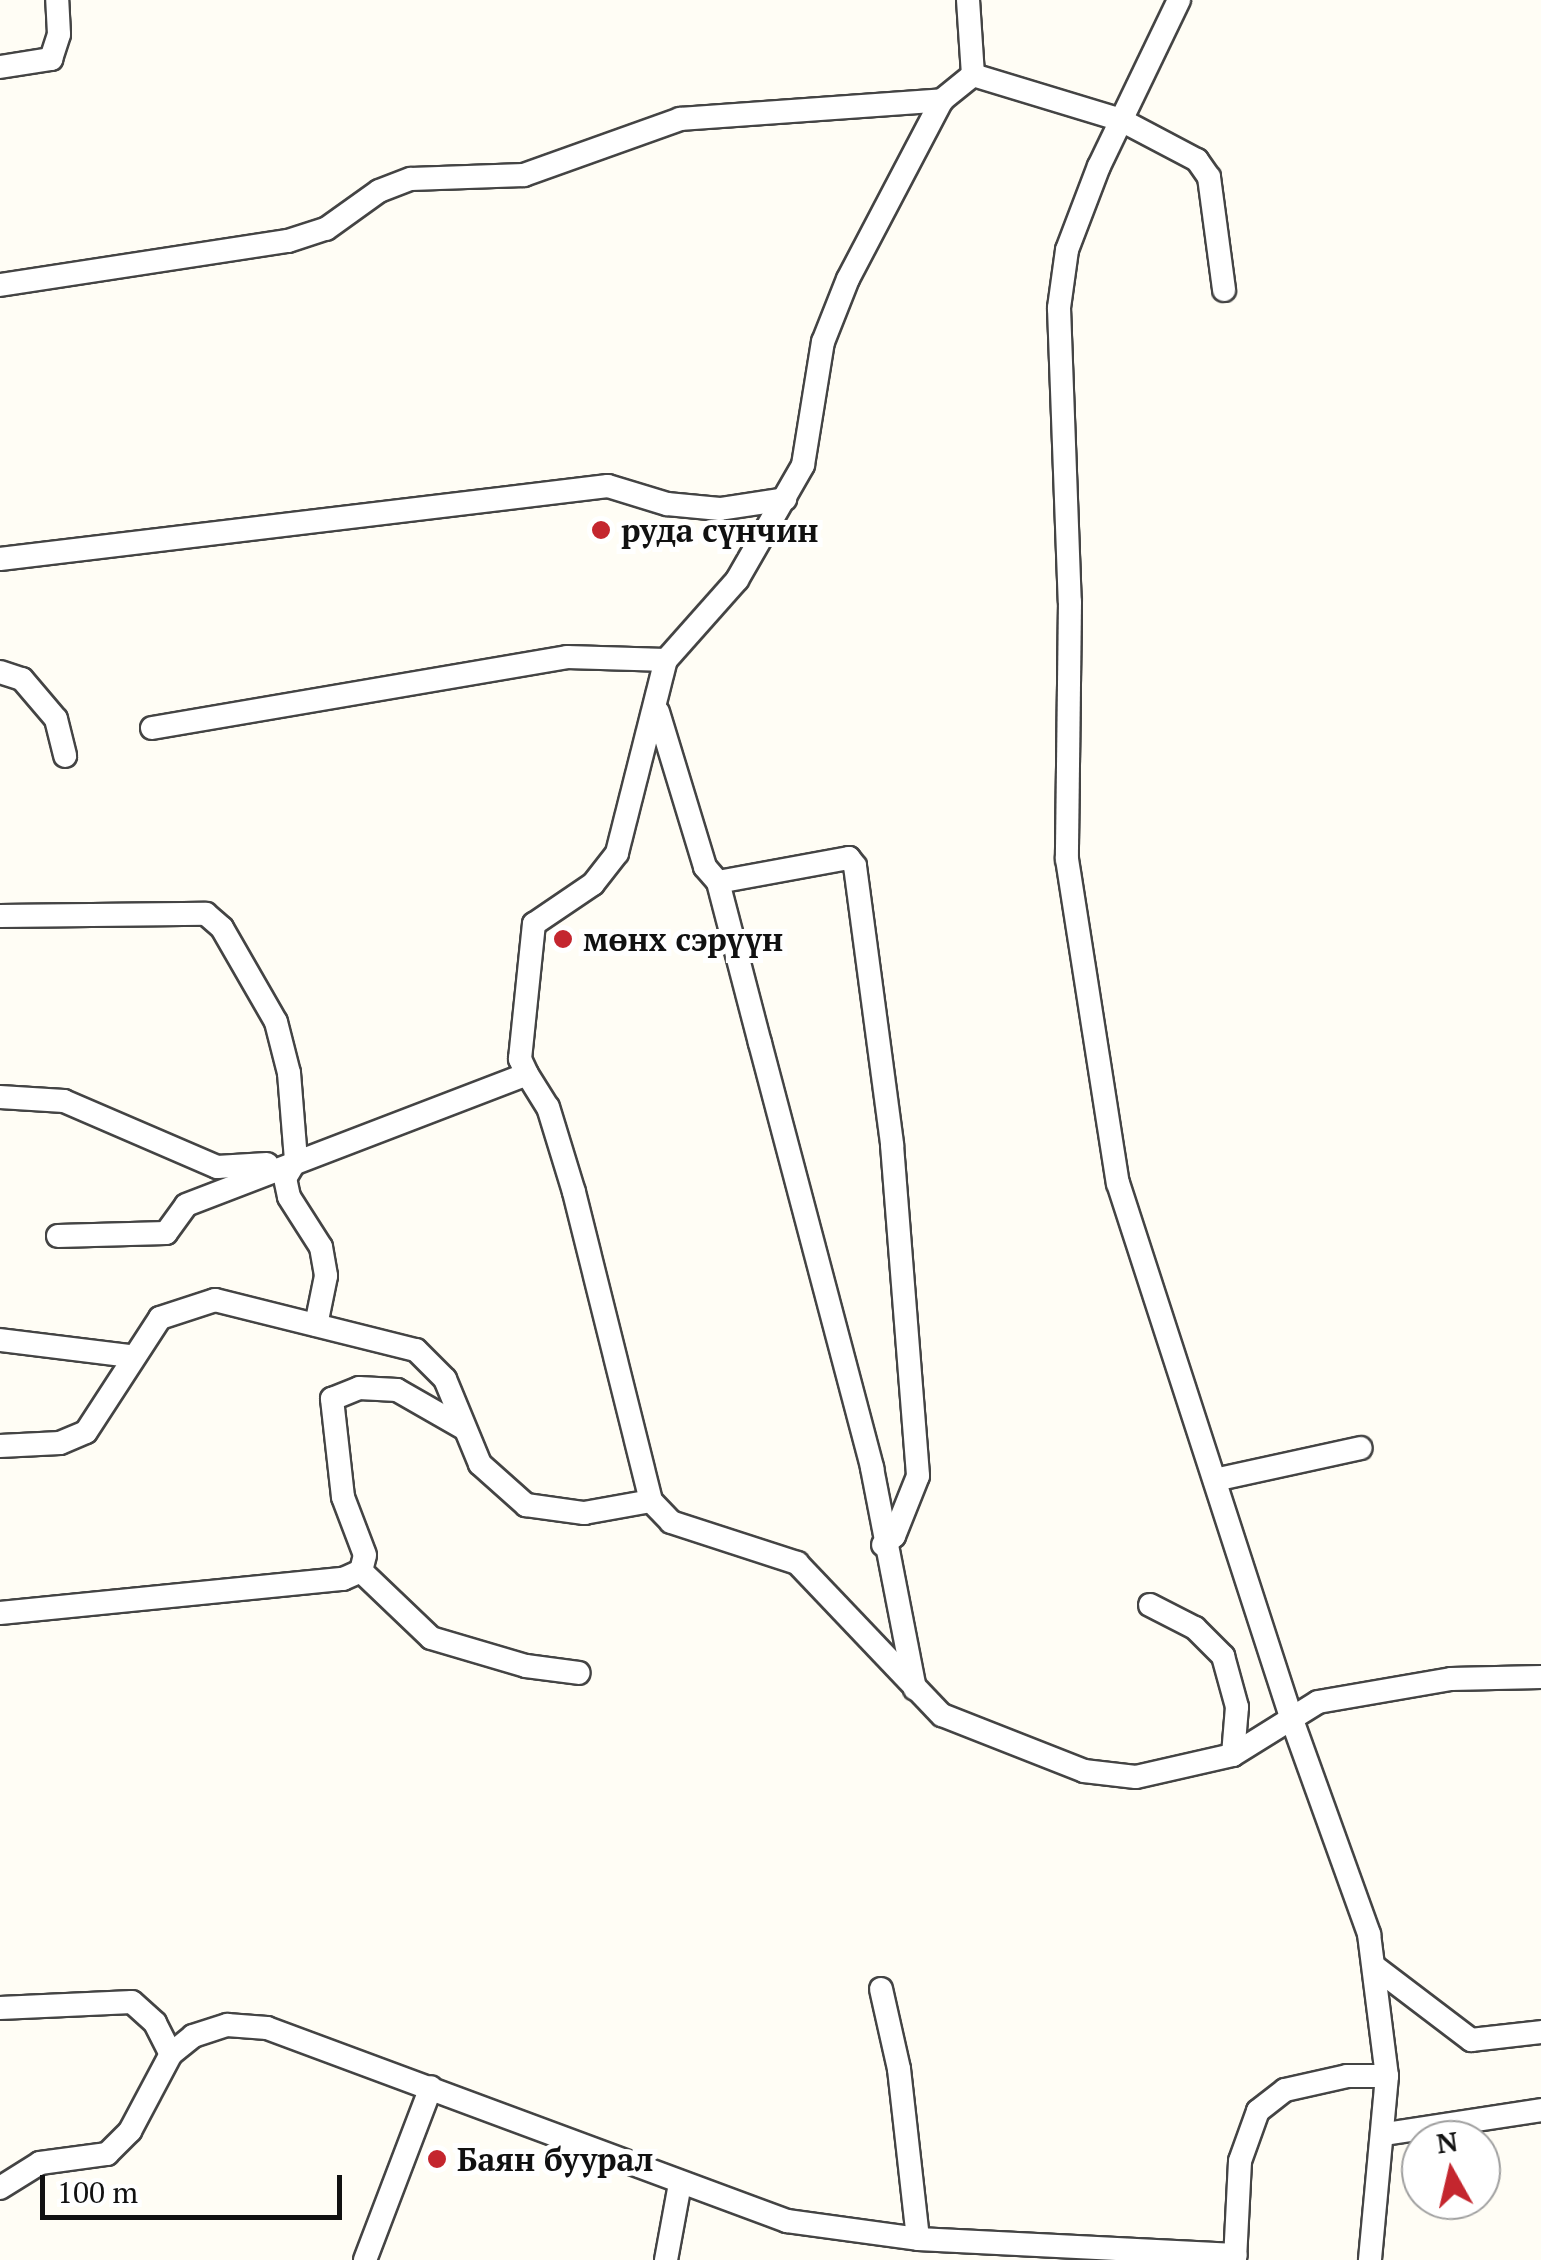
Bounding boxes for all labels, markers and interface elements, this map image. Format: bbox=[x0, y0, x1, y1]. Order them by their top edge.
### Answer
place label: руда сүнчин bbox=[621, 511, 819, 549]
marker: руда сүнчин bbox=[590, 519, 612, 541]
place label: мөнх сэрүүн bbox=[583, 920, 783, 958]
marker: мөнх сэрүүн bbox=[552, 928, 574, 950]
north arrow bbox=[1401, 2120, 1501, 2220]
text: N bbox=[1434, 2122, 1460, 2162]
place label: Баян буурал bbox=[457, 2140, 653, 2178]
marker: Баян буурал bbox=[426, 2148, 448, 2170]
scale bar bbox=[45, 2155, 348, 2217]
text: 100 m bbox=[57, 2172, 138, 2212]

